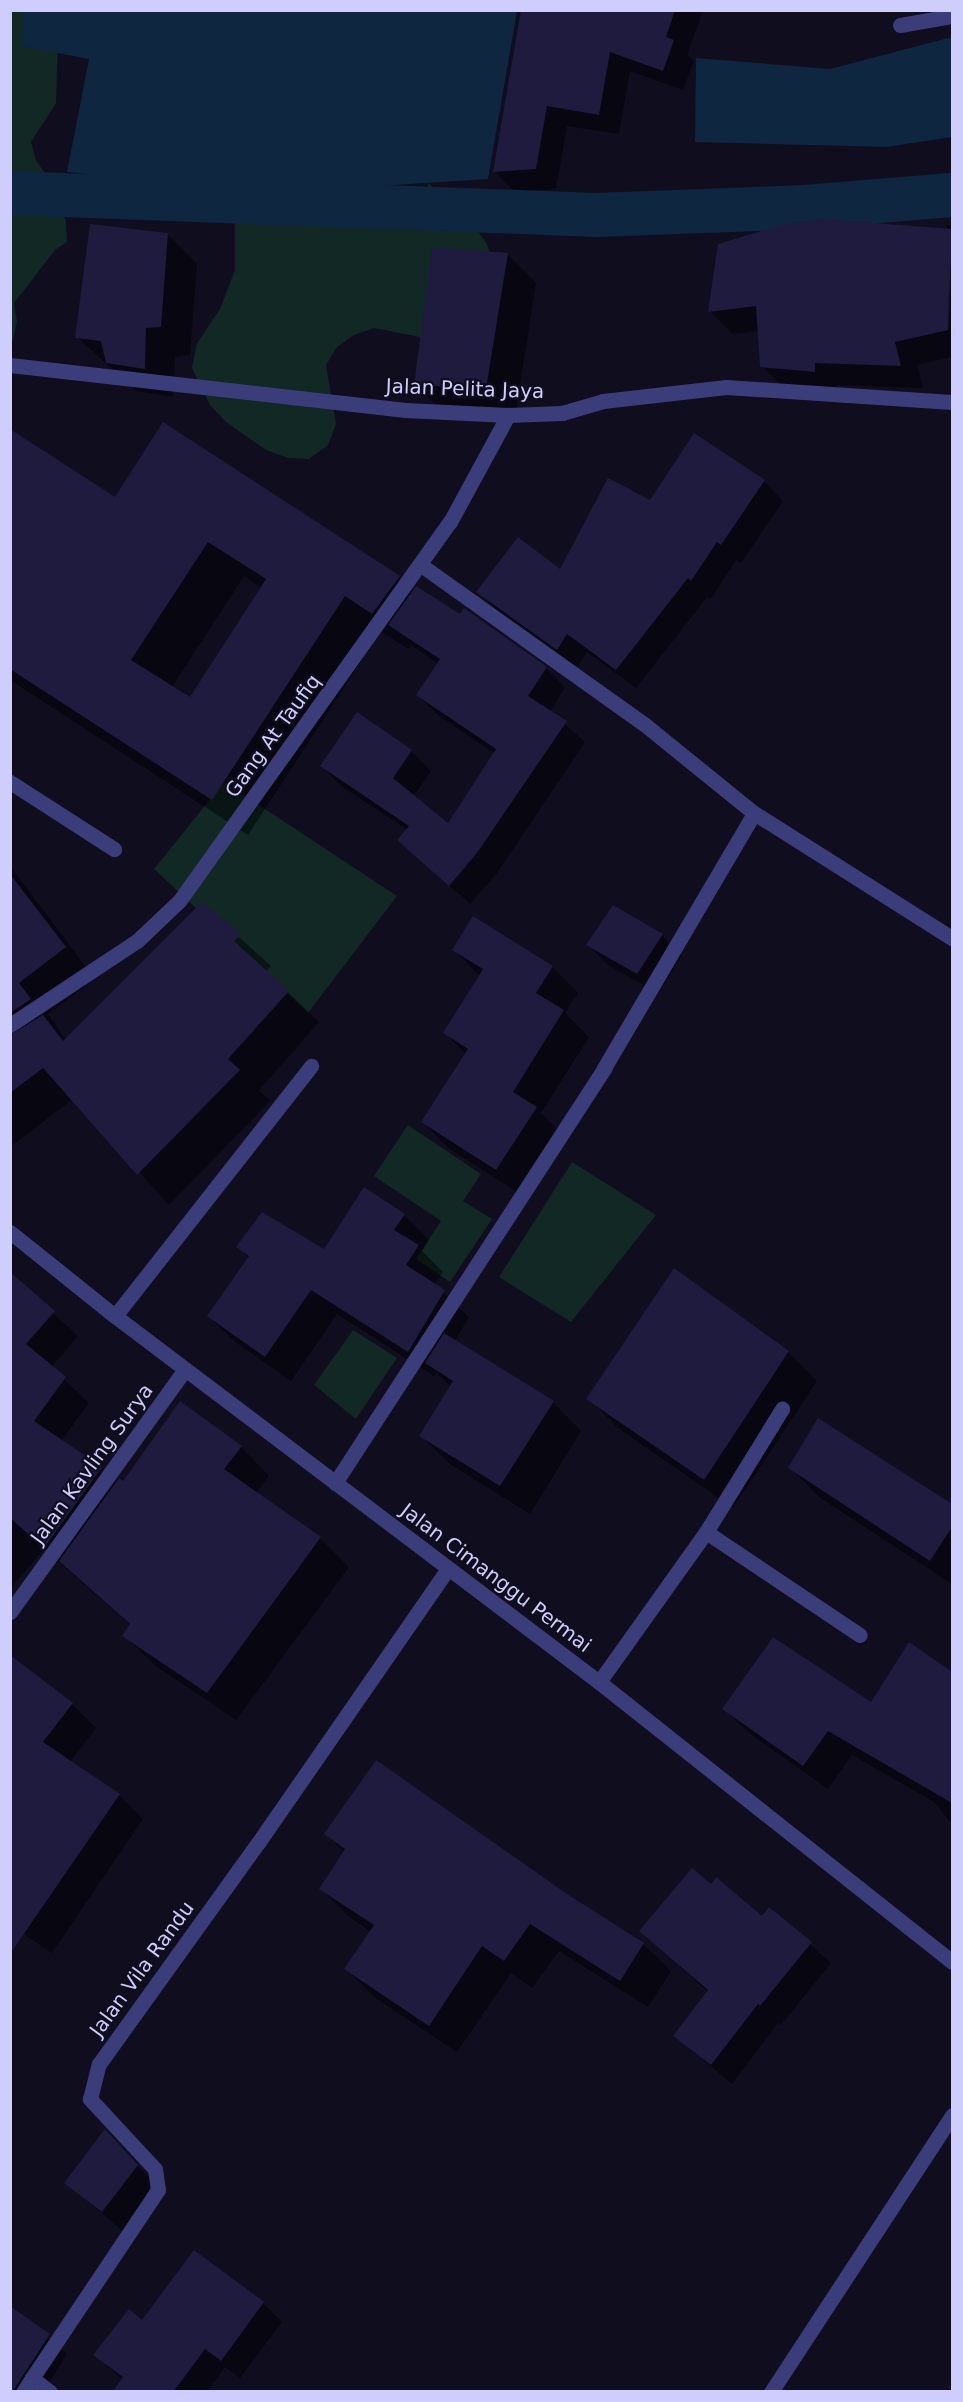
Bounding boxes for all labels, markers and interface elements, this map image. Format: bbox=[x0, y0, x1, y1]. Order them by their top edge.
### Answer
street label: Jalan Pelita Jaya bbox=[385, 374, 545, 404]
street label: Gang At Taufiq bbox=[220, 670, 326, 802]
street label: Jalan Kavling Surya bbox=[26, 1379, 158, 1549]
street label: Jalan Cimanggu Permai bbox=[396, 1499, 596, 1657]
street label: Jalan Vila Randu bbox=[85, 1897, 199, 2041]

